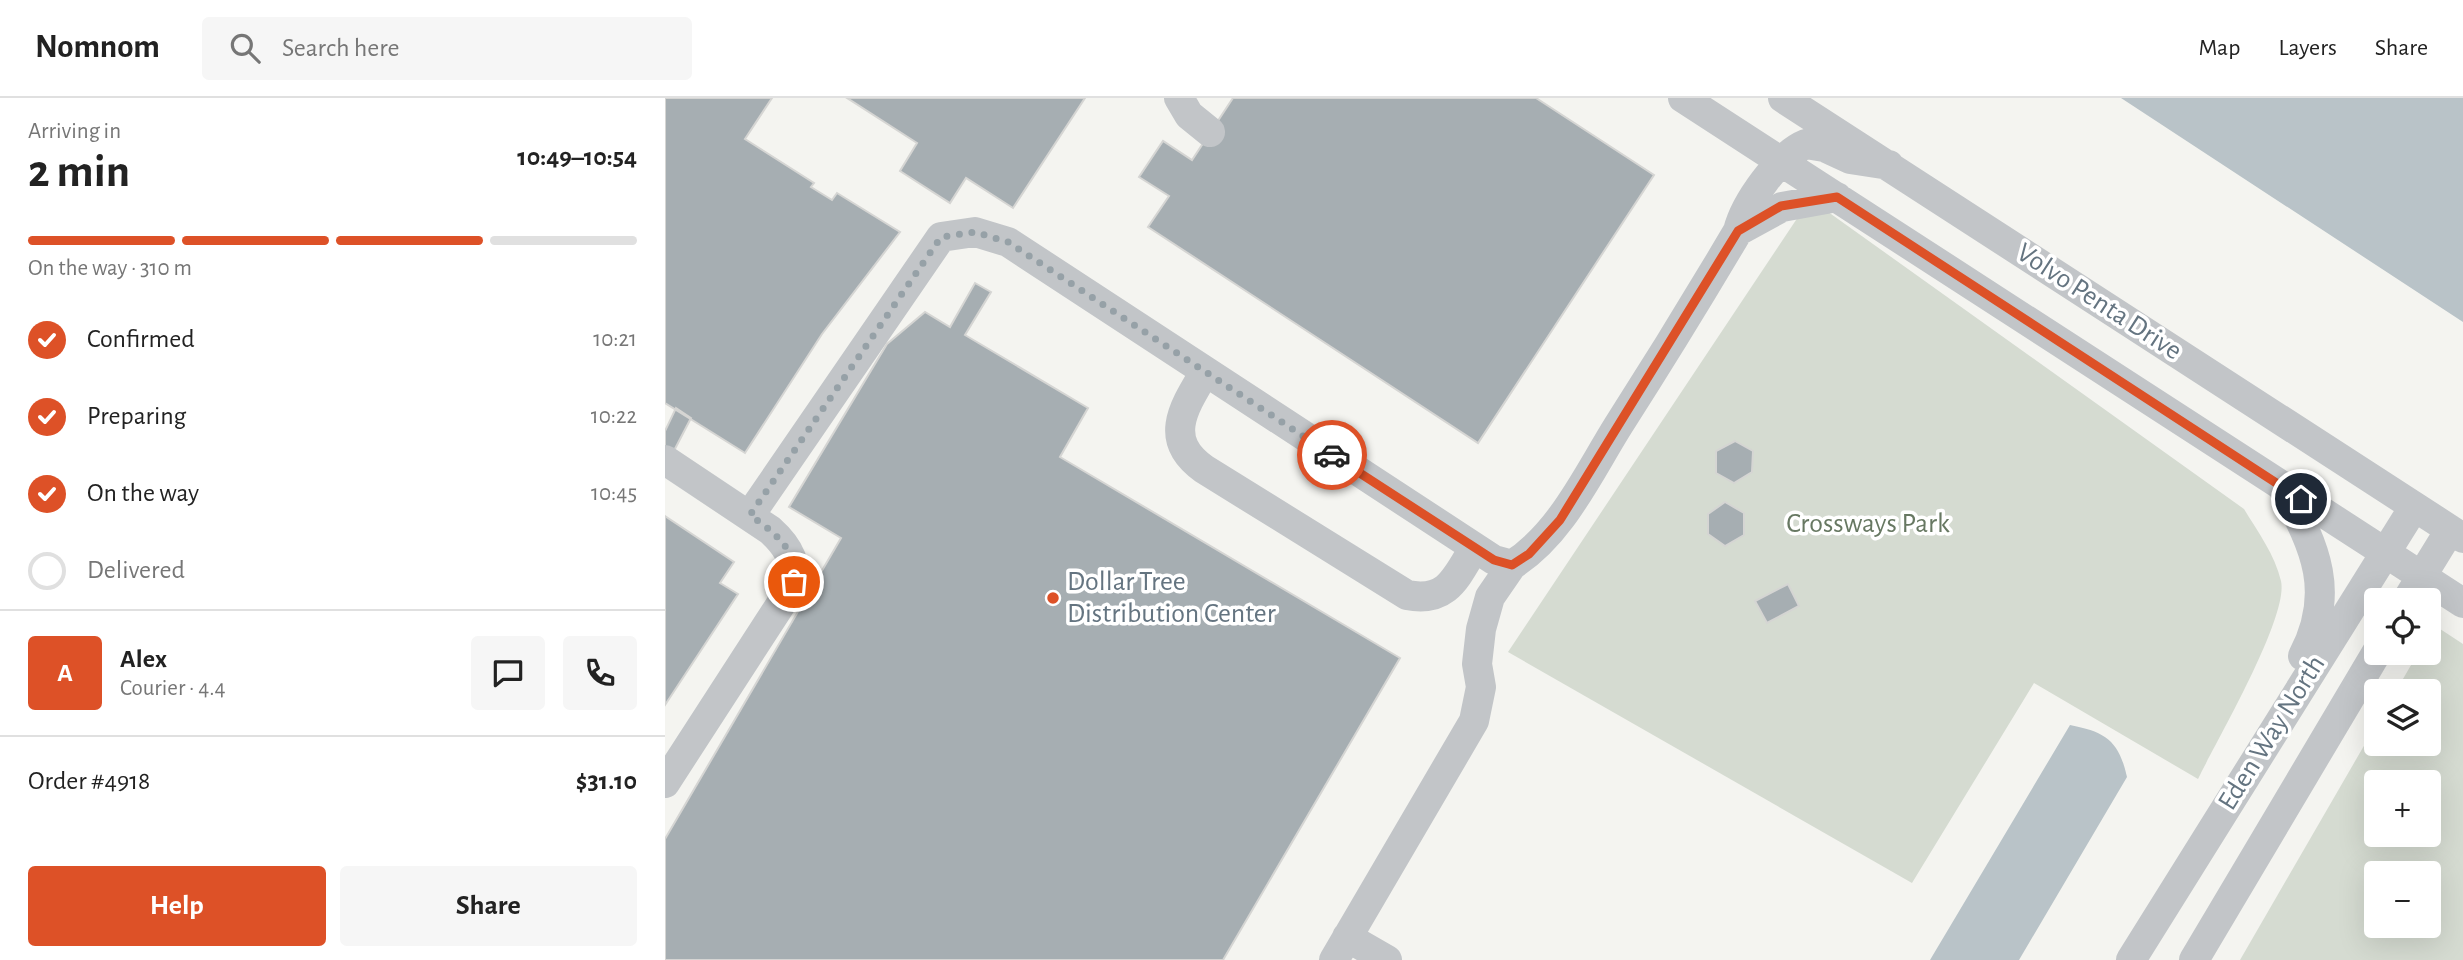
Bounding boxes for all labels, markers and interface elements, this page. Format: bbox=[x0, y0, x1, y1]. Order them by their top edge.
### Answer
search box bbox=[202, 17, 692, 80]
icon: search bbox=[226, 29, 264, 67]
text: Nomnom bbox=[35, 31, 160, 64]
text: Search here bbox=[282, 35, 400, 61]
text: Map bbox=[2198, 36, 2240, 60]
text: Layers bbox=[2278, 36, 2337, 60]
text: Share bbox=[2375, 36, 2428, 60]
text: Arriving in bbox=[28, 120, 121, 143]
text: 10:49–10:54 bbox=[517, 144, 637, 170]
text: 2 min bbox=[28, 149, 130, 195]
street label: Volvo Penta Drive bbox=[2011, 238, 2187, 366]
text: On the way · 310 m bbox=[28, 257, 192, 280]
icon: check bbox=[28, 321, 66, 359]
text: Confirmed bbox=[87, 326, 195, 352]
text: 10:21 bbox=[593, 328, 637, 351]
icon: check bbox=[28, 398, 66, 436]
text: Preparing bbox=[87, 403, 186, 429]
text: 10:22 bbox=[591, 405, 637, 428]
courier bbox=[1297, 420, 1367, 490]
icon: car bbox=[1313, 436, 1351, 474]
pin bbox=[2271, 469, 2331, 529]
icon: check bbox=[28, 475, 66, 513]
text: On the way bbox=[87, 480, 199, 506]
icon: home bbox=[2282, 480, 2320, 518]
text: 10:45 bbox=[591, 482, 637, 505]
park label: Crossways Park bbox=[1786, 510, 1950, 538]
pin bbox=[764, 552, 824, 612]
text: Delivered bbox=[87, 557, 185, 583]
icon: bag bbox=[775, 563, 813, 601]
place label: Dollar Tree Distribution Center bbox=[1067, 568, 1276, 628]
map controls bbox=[2364, 588, 2441, 938]
button: locate bbox=[2364, 588, 2441, 665]
marker: Dollar Tree Distribution Center bbox=[1045, 590, 1061, 606]
button: chat bbox=[471, 636, 545, 710]
button: phone bbox=[563, 636, 637, 710]
text: Alex bbox=[120, 646, 167, 672]
street label: Eden Way North bbox=[2213, 651, 2331, 815]
text: A bbox=[57, 660, 73, 686]
text: Courier · 4.4 bbox=[120, 677, 226, 700]
button: layers bbox=[2364, 679, 2441, 756]
text: Order #4918 bbox=[28, 768, 150, 794]
text: $31.10 bbox=[576, 768, 637, 794]
button: + bbox=[2364, 770, 2441, 847]
button: − bbox=[2364, 861, 2441, 938]
button: Help bbox=[28, 866, 326, 946]
button: Share bbox=[340, 866, 637, 946]

